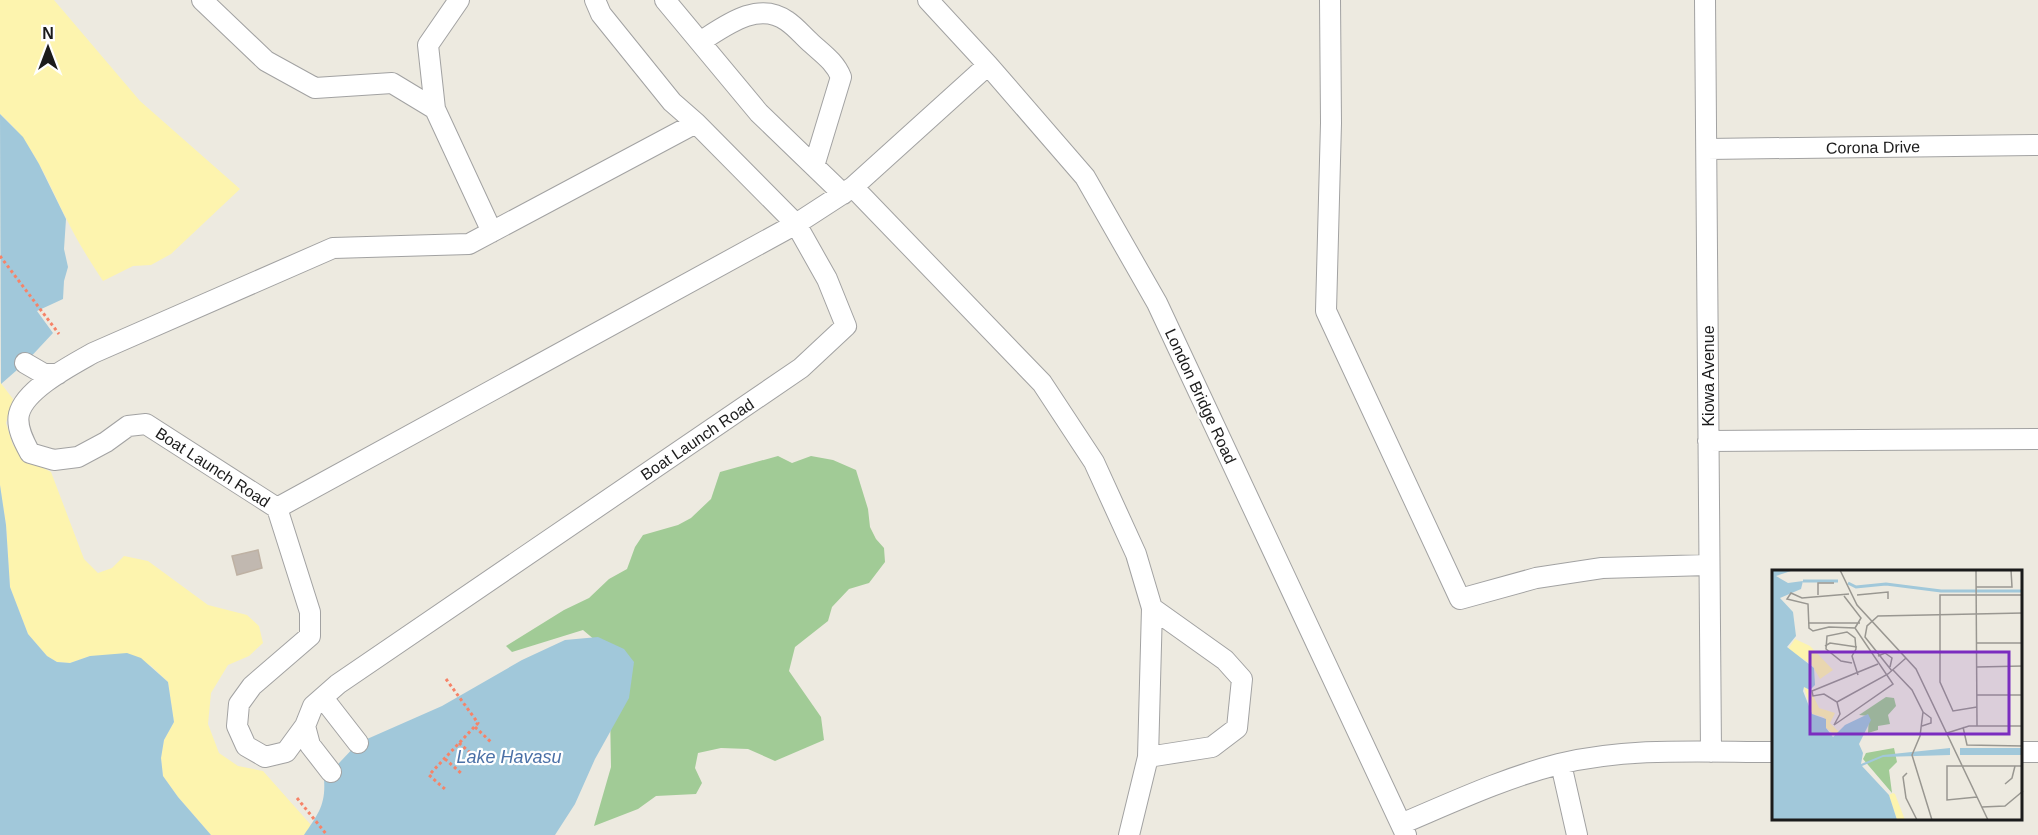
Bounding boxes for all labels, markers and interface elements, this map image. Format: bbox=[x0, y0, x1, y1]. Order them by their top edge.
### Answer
north arrow bbox=[18, 18, 78, 78]
text: N bbox=[42, 25, 54, 42]
street label: Corona Drive bbox=[1826, 138, 1920, 157]
street label: Kiowa Avenue bbox=[1700, 325, 1717, 427]
street label: London Bridge Road bbox=[1162, 326, 1239, 466]
street label: Boat Launch Road bbox=[638, 395, 757, 484]
street label: Boat Launch Road bbox=[153, 424, 273, 511]
inset map bbox=[1772, 570, 2023, 820]
water label: Lake Havasu bbox=[456, 747, 562, 767]

